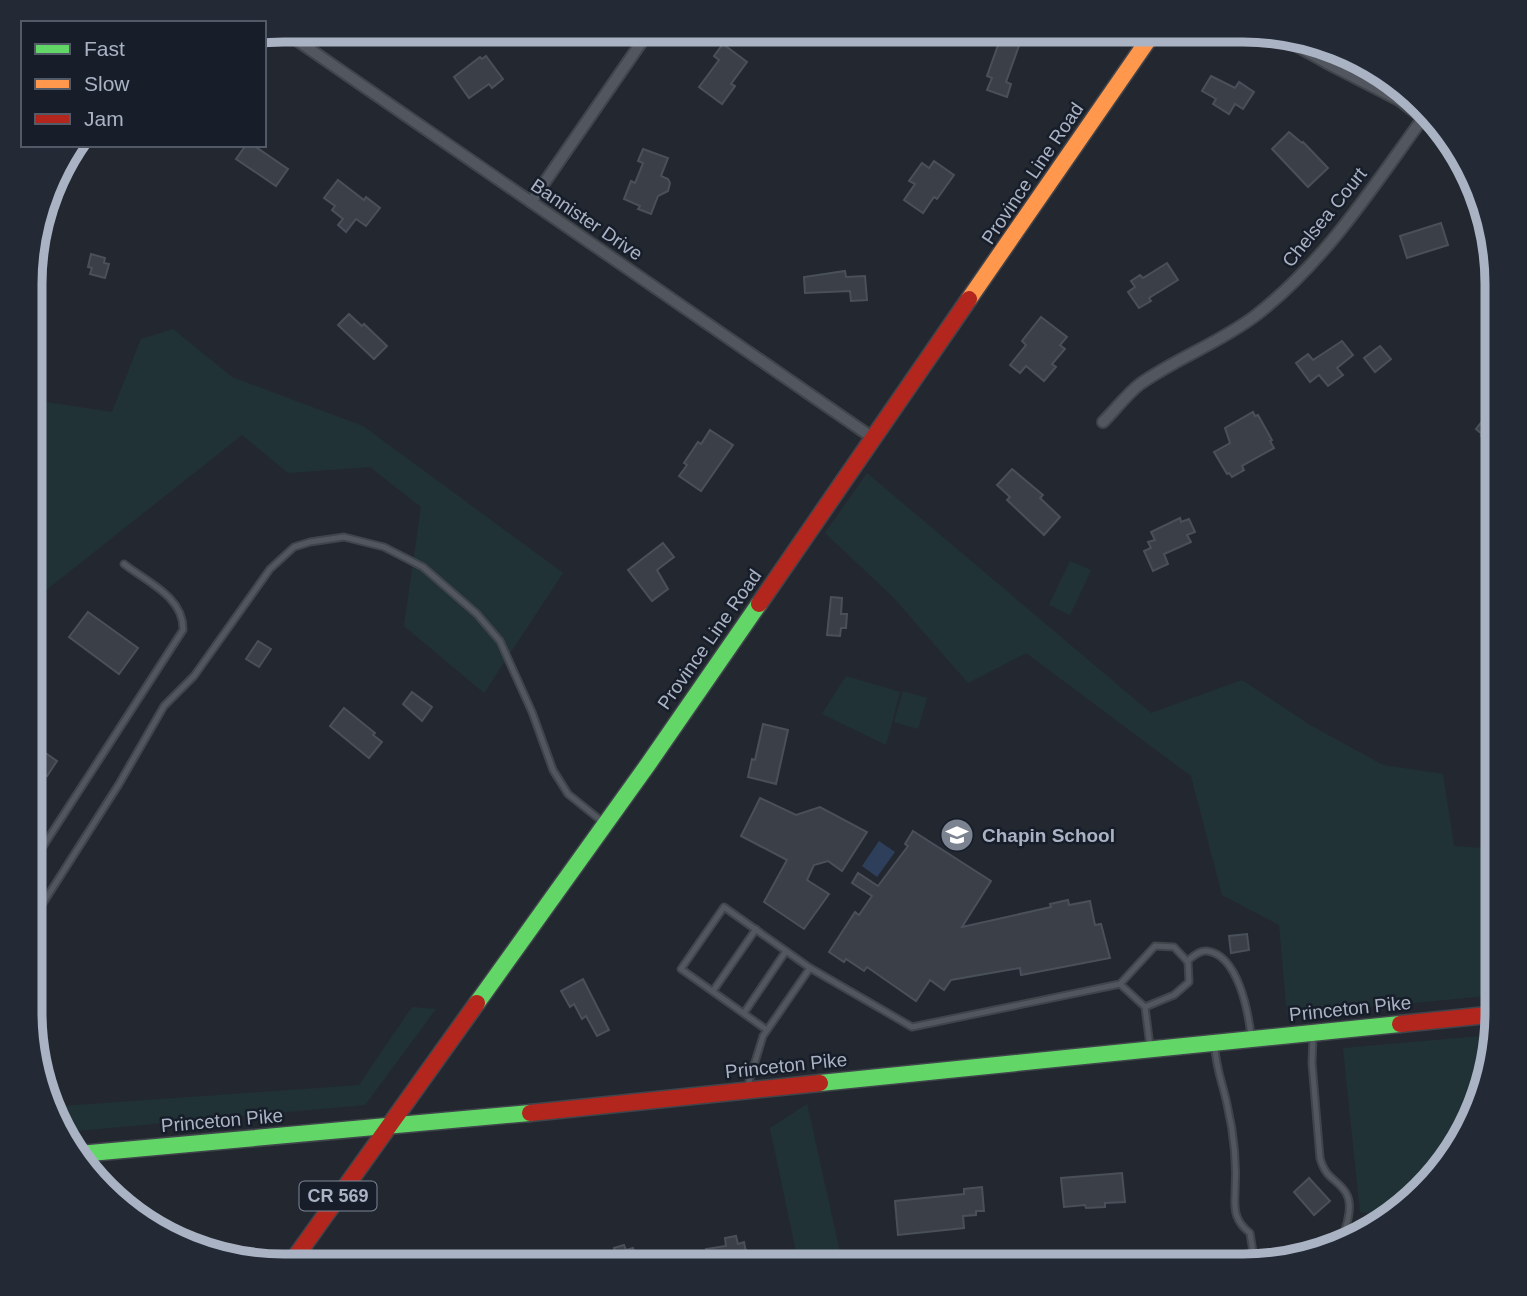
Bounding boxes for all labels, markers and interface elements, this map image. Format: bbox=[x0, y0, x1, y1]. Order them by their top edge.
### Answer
legend bbox=[21, 21, 266, 147]
text: Fast bbox=[84, 37, 125, 60]
text: Slow bbox=[84, 72, 130, 95]
street label: Province Line Road bbox=[977, 99, 1087, 248]
text: Jam bbox=[84, 107, 124, 130]
street label: Chelsea Court bbox=[1278, 163, 1371, 271]
street label: Bannister Drive bbox=[527, 174, 646, 264]
street label: Province Line Road bbox=[653, 565, 766, 713]
school or university icon: Chapin School bbox=[938, 816, 976, 854]
place label: Chapin School bbox=[982, 825, 1115, 846]
street label: Princeton Pike bbox=[1288, 992, 1412, 1025]
street label: Princeton Pike bbox=[724, 1049, 848, 1082]
street label: Princeton Pike bbox=[160, 1105, 284, 1136]
road number: CR 569 bbox=[300, 1182, 376, 1210]

